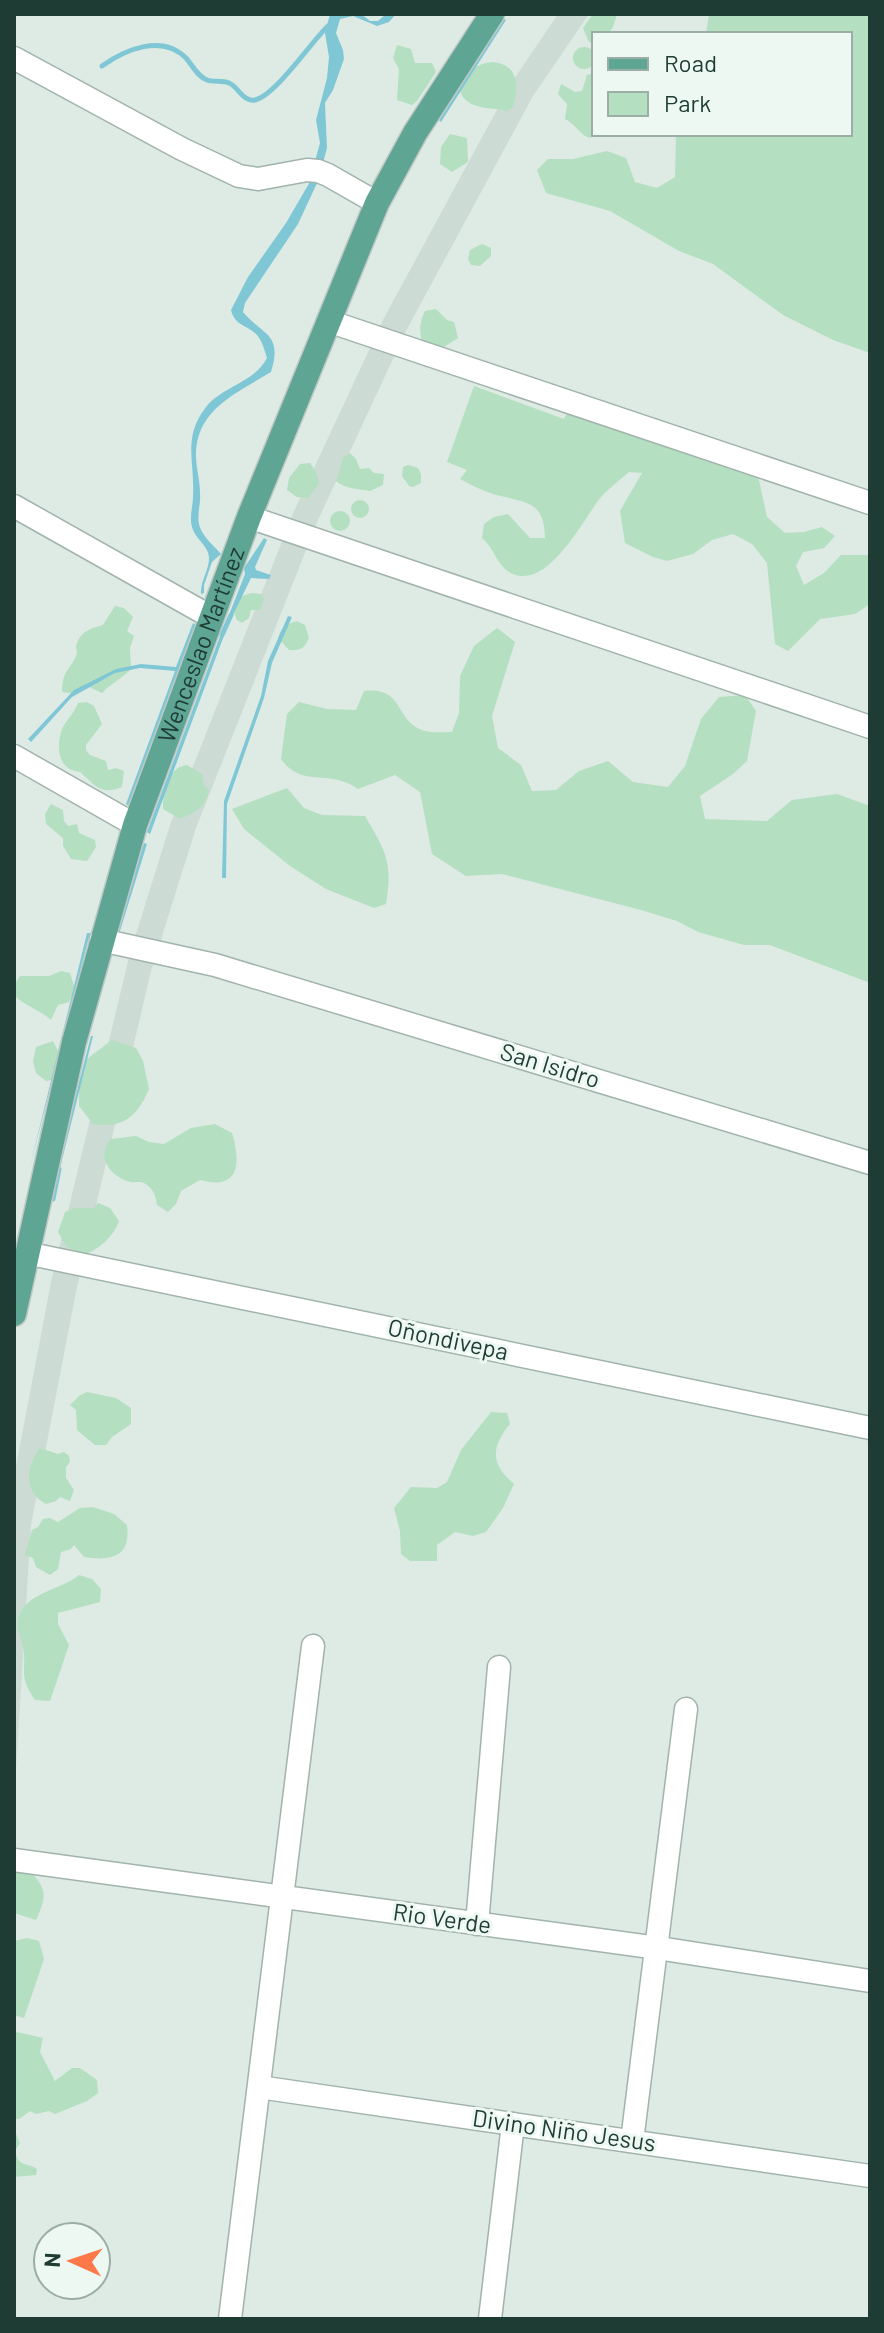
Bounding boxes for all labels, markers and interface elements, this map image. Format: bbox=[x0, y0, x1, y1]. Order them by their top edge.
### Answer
legend bbox=[592, 32, 852, 136]
text: Road bbox=[664, 48, 717, 77]
text: Park bbox=[664, 88, 711, 117]
street label: Wenceslao Martínez bbox=[151, 543, 250, 746]
street label: San Isidro bbox=[497, 1036, 604, 1093]
street label: Oñondivepa bbox=[386, 1312, 511, 1365]
street label: Rio Verde bbox=[391, 1896, 493, 1939]
street label: Divino Niño Jesus bbox=[471, 2102, 658, 2157]
north arrow bbox=[32, 2221, 112, 2301]
text: N bbox=[38, 2252, 64, 2268]

